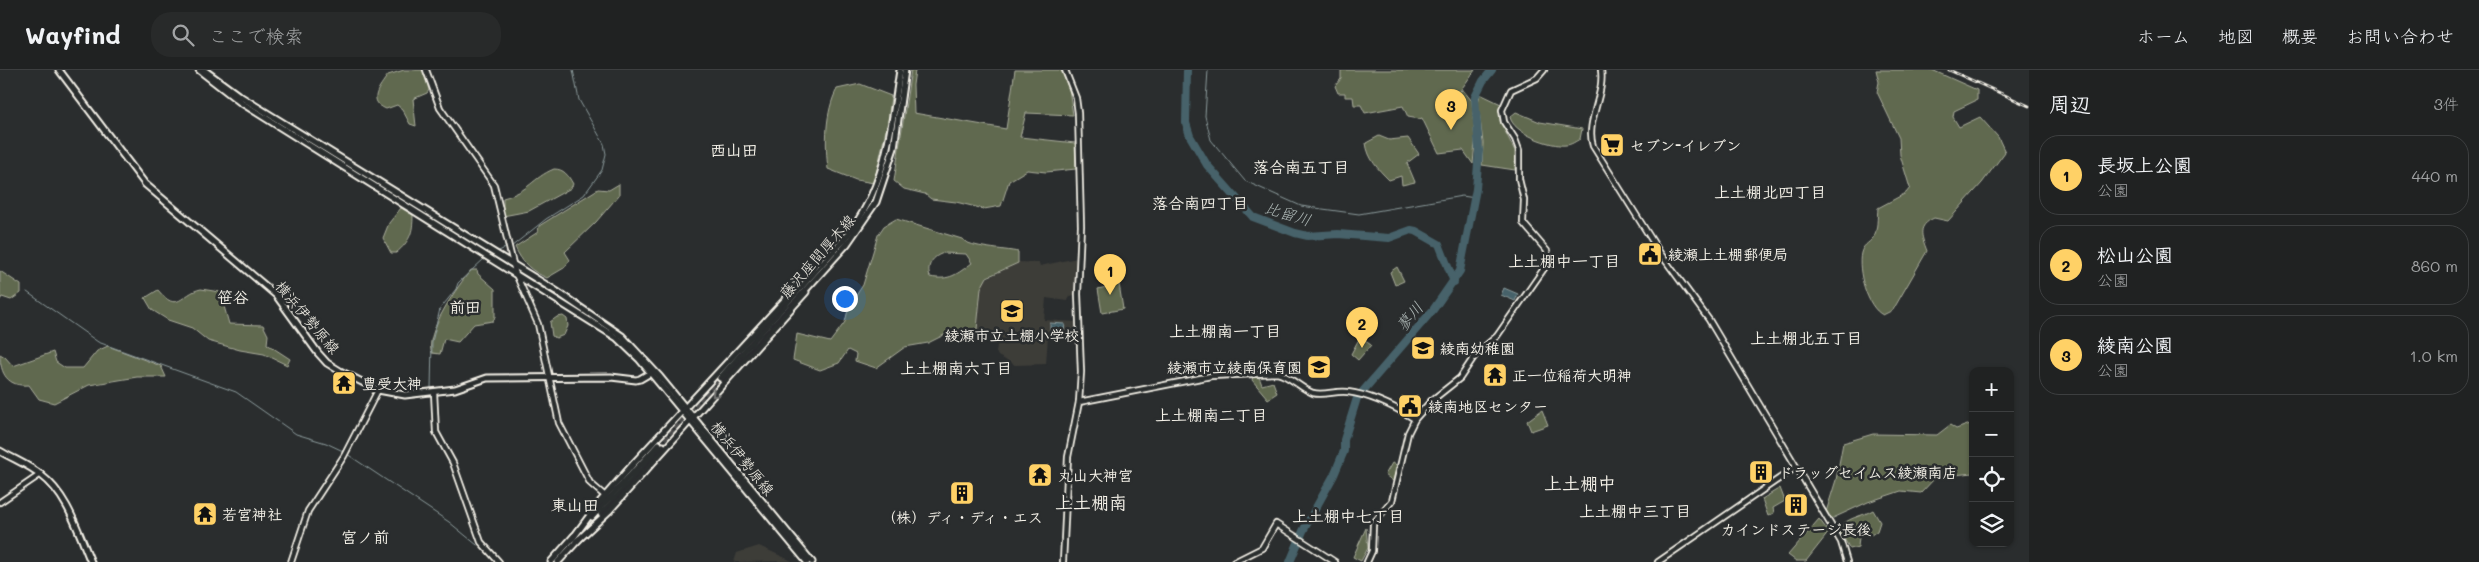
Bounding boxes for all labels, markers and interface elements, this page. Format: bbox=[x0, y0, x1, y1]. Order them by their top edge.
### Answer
search box bbox=[151, 12, 501, 57]
text: Wayfind bbox=[25, 19, 121, 50]
icon: search bbox=[169, 21, 197, 49]
text: ここで検索 bbox=[209, 23, 304, 48]
text: ホーム bbox=[2137, 24, 2190, 48]
text: 地図 bbox=[2218, 24, 2254, 48]
text: 概要 bbox=[2282, 24, 2318, 48]
text: お問い合わせ bbox=[2346, 24, 2454, 48]
pin: 3 bbox=[1435, 89, 1467, 130]
text: 周辺 bbox=[2049, 90, 2091, 117]
text: 3件 bbox=[2434, 93, 2459, 114]
supermarket icon: セブン-イレブン bbox=[1599, 132, 1625, 158]
place label: セブン-イレブン bbox=[1630, 135, 1741, 155]
district label: 西山田 bbox=[710, 139, 758, 160]
text: 長坂上公園 bbox=[2097, 152, 2192, 177]
district label: 落合南五丁目 bbox=[1253, 156, 1349, 177]
text: 1 bbox=[2062, 165, 2070, 186]
text: 440 m bbox=[2411, 165, 2458, 186]
text: 公園 bbox=[2097, 179, 2129, 200]
district label: 上土棚北四丁目 bbox=[1714, 181, 1826, 202]
district label: 落合南四丁目 bbox=[1152, 192, 1248, 213]
water label: 比留川 bbox=[1262, 196, 1314, 230]
street label: 藤沢座間厚木線 bbox=[775, 210, 859, 302]
public building icon: 綾瀬上土棚郵便局 bbox=[1637, 241, 1663, 267]
text: 松山公園 bbox=[2097, 242, 2173, 267]
place label: 綾瀬上土棚郵便局 bbox=[1668, 244, 1788, 264]
district label: 上土棚中一丁目 bbox=[1508, 250, 1620, 271]
pin: 1 bbox=[1094, 254, 1126, 295]
text: 2 bbox=[2062, 255, 2070, 276]
text: 860 m bbox=[2411, 255, 2458, 276]
text: 公園 bbox=[2097, 269, 2129, 290]
street label: 横浜伊勢原線 bbox=[271, 276, 345, 358]
district label: 笹谷 bbox=[217, 286, 249, 307]
your location bbox=[832, 286, 858, 312]
district label: 前田 bbox=[449, 296, 481, 317]
water label: 蓼川 bbox=[1391, 297, 1427, 335]
school or university icon: 綾瀬市立土棚小学校 bbox=[999, 298, 1025, 324]
pin: 2 bbox=[1346, 307, 1378, 348]
district label: 上土棚南一丁目 bbox=[1169, 320, 1281, 341]
place label: 綾瀬市立土棚小学校 bbox=[944, 325, 1080, 345]
district label: 上土棚北五丁目 bbox=[1750, 327, 1862, 348]
text: 綾南公園 bbox=[2097, 332, 2173, 357]
school or university icon: 綾南幼稚園 bbox=[1410, 335, 1436, 361]
place label: 綾南幼稚園 bbox=[1440, 338, 1515, 358]
text: 3 bbox=[2061, 345, 2071, 366]
text: 1.0 km bbox=[2410, 345, 2458, 366]
school or university icon: 綾瀬市立綾南保育園 bbox=[1306, 354, 1332, 380]
district label: 上土棚南六丁目 bbox=[900, 357, 1012, 378]
place label: 綾瀬市立綾南保育園 bbox=[1167, 357, 1302, 377]
text: 公園 bbox=[2097, 359, 2129, 380]
temple icon: 正一位稲荷大明神 bbox=[1482, 362, 1508, 388]
place label: 正一位稲荷大明神 bbox=[1512, 365, 1632, 385]
map controls bbox=[1969, 367, 2014, 547]
button: + bbox=[1969, 367, 2014, 412]
temple icon: 豊受大神 bbox=[331, 370, 357, 396]
place label: 豊受大神 bbox=[362, 373, 422, 393]
one-way arrow bbox=[711, 388, 720, 397]
public building icon: 綾南地区センター bbox=[1397, 393, 1423, 419]
place label: 綾南地区センター bbox=[1428, 396, 1548, 416]
district label: 上土棚南二丁目 bbox=[1155, 404, 1267, 425]
button: − bbox=[1969, 412, 2014, 457]
street label: 横浜伊勢原線 bbox=[707, 417, 779, 499]
button: locate bbox=[1969, 457, 2014, 502]
building icon: ドラッグセイムス綾瀬南店 bbox=[1748, 459, 1774, 485]
temple icon: 丸山大神宮 bbox=[1027, 462, 1053, 488]
place label: ドラッグセイムス綾瀬南店 bbox=[1778, 462, 1957, 482]
place label: 丸山大神宮 bbox=[1058, 465, 1133, 485]
district label: 上土棚中 bbox=[1544, 471, 1616, 495]
building icon: （株）ディ・ディ・エス bbox=[949, 480, 975, 506]
district label: 上土棚南 bbox=[1055, 490, 1127, 514]
building icon: カインドステージ長後 bbox=[1783, 492, 1809, 518]
district label: 東山田 bbox=[551, 494, 599, 515]
district label: 上土棚中三丁目 bbox=[1579, 500, 1691, 521]
temple icon: 若宮神社 bbox=[192, 501, 218, 527]
button: layers bbox=[1969, 502, 2014, 547]
place label: 若宮神社 bbox=[222, 504, 282, 524]
district label: 上土棚中七丁目 bbox=[1292, 505, 1404, 526]
place label: （株）ディ・ディ・エス bbox=[881, 507, 1043, 527]
place label: カインドステージ長後 bbox=[1720, 519, 1872, 539]
district label: 宮ノ前 bbox=[341, 526, 389, 547]

